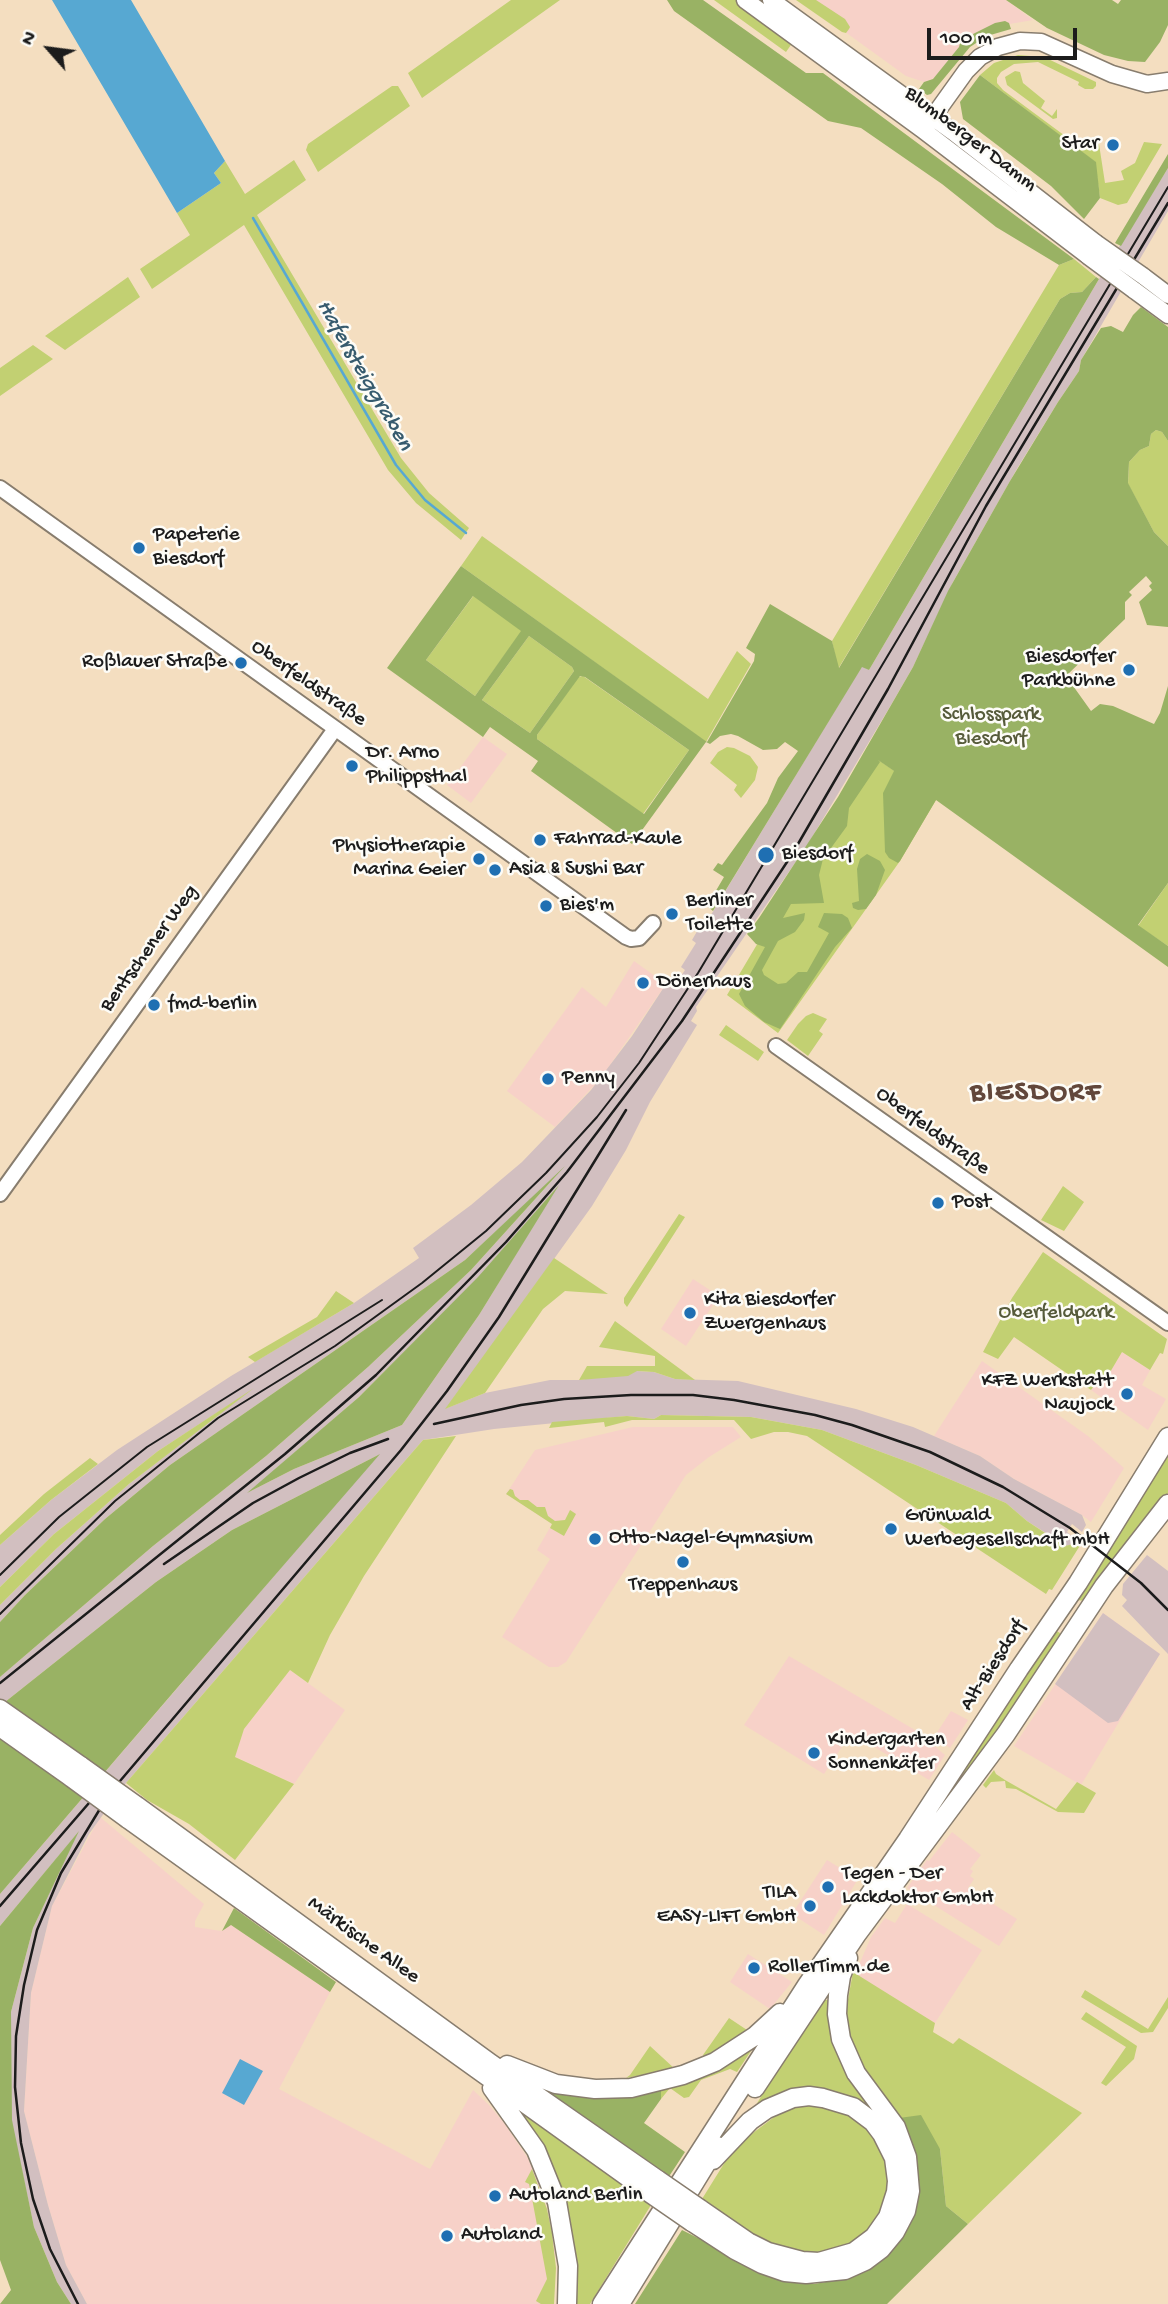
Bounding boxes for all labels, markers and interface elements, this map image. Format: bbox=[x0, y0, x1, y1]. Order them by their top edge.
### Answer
north arrow bbox=[14, 14, 84, 84]
scale bar bbox=[930, 14, 1080, 58]
text: 100 m bbox=[940, 27, 992, 52]
text: N bbox=[17, 28, 43, 50]
street label: Blumberger Damm bbox=[899, 82, 1041, 198]
place label: Star bbox=[1062, 132, 1099, 158]
marker: Star bbox=[1105, 137, 1121, 153]
water label: Hafersteiggraben bbox=[309, 296, 417, 456]
place label: Papeterie Biesdorf bbox=[153, 523, 240, 573]
marker: Papeterie Biesdorf bbox=[131, 540, 147, 556]
street label: Oberfeldstraße bbox=[245, 635, 371, 733]
place label: Biesdorfer Parkbühne bbox=[1022, 645, 1115, 695]
place label: Roßlauer Straße bbox=[82, 650, 227, 676]
marker: Roßlauer Straße bbox=[233, 655, 249, 671]
marker: Biesdorfer Parkbühne bbox=[1121, 662, 1137, 678]
park label: Schlosspark Biesdorf bbox=[942, 703, 1040, 753]
place label: Dr. Arno Philippsthal bbox=[366, 741, 467, 791]
marker: Dr. Arno Philippsthal bbox=[344, 758, 360, 774]
place label: Fahrrad-Kaule bbox=[554, 827, 682, 853]
marker: Fahrrad-Kaule bbox=[532, 832, 548, 848]
place label: Physiotherapie Marina Geier bbox=[333, 834, 465, 884]
place label: Biesdorf bbox=[782, 842, 853, 868]
marker: Biesdorf bbox=[756, 845, 776, 865]
marker: Physiotherapie Marina Geier bbox=[471, 851, 487, 867]
place label: Asia & Sushi Bar bbox=[509, 857, 643, 883]
marker: Asia & Sushi Bar bbox=[487, 862, 503, 878]
street label: Bentschener Weg bbox=[95, 881, 205, 1017]
place label: Berliner Toilette bbox=[686, 889, 753, 939]
place label: Bies'm bbox=[560, 893, 614, 919]
marker: Bies'm bbox=[538, 898, 554, 914]
marker: Berliner Toilette bbox=[664, 906, 680, 922]
place label: Dönerhaus bbox=[657, 970, 750, 996]
marker: Dönerhaus bbox=[635, 975, 651, 991]
place label: fmd-berlin bbox=[168, 992, 257, 1018]
marker: fmd-berlin bbox=[146, 997, 162, 1013]
place label: Penny bbox=[562, 1066, 615, 1092]
marker: Penny bbox=[540, 1071, 556, 1087]
district label: BIESDORF bbox=[971, 1078, 1101, 1112]
street label: Oberfeldstraße bbox=[870, 1082, 994, 1182]
place label: Post bbox=[952, 1190, 991, 1216]
marker: Post bbox=[930, 1195, 946, 1211]
place label: Kita Biesdorfer Zwergenhaus bbox=[704, 1288, 835, 1338]
park label: Oberfeldpark bbox=[999, 1301, 1113, 1327]
marker: Kita Biesdorfer Zwergenhaus bbox=[682, 1305, 698, 1321]
place label: KFZ Werkstatt Naujock bbox=[982, 1369, 1113, 1419]
marker: KFZ Werkstatt Naujock bbox=[1119, 1386, 1135, 1402]
place label: Grünwald Werbegesellschaft mbH bbox=[905, 1504, 1109, 1554]
marker: Grünwald Werbegesellschaft mbH bbox=[883, 1521, 899, 1537]
place label: Otto-Nagel-Gymnasium bbox=[609, 1526, 813, 1552]
marker: Otto-Nagel-Gymnasium bbox=[587, 1531, 603, 1547]
marker: Treppenhaus bbox=[675, 1554, 691, 1570]
place label: Treppenhaus bbox=[629, 1573, 737, 1599]
street label: Alt-Biesdorf bbox=[955, 1616, 1033, 1716]
place label: Kindergarten Sonnenkäfer bbox=[828, 1728, 945, 1778]
marker: Kindergarten Sonnenkäfer bbox=[806, 1745, 822, 1761]
place label: Tegen - Der Lackdoktor GmbH bbox=[842, 1862, 994, 1912]
marker: Tegen - Der Lackdoktor GmbH bbox=[820, 1879, 836, 1895]
place label: TILA EASY-LIFT GmbH bbox=[657, 1881, 796, 1931]
street label: Märkische Allee bbox=[302, 1892, 424, 1990]
marker: TILA EASY-LIFT GmbH bbox=[802, 1898, 818, 1914]
place label: RollerTimm.de bbox=[768, 1955, 890, 1981]
marker: RollerTimm.de bbox=[746, 1960, 762, 1976]
place label: Autoland Berlin bbox=[509, 2183, 642, 2209]
marker: Autoland Berlin bbox=[487, 2188, 503, 2204]
place label: Autoland bbox=[461, 2223, 541, 2249]
marker: Autoland bbox=[439, 2228, 455, 2244]

